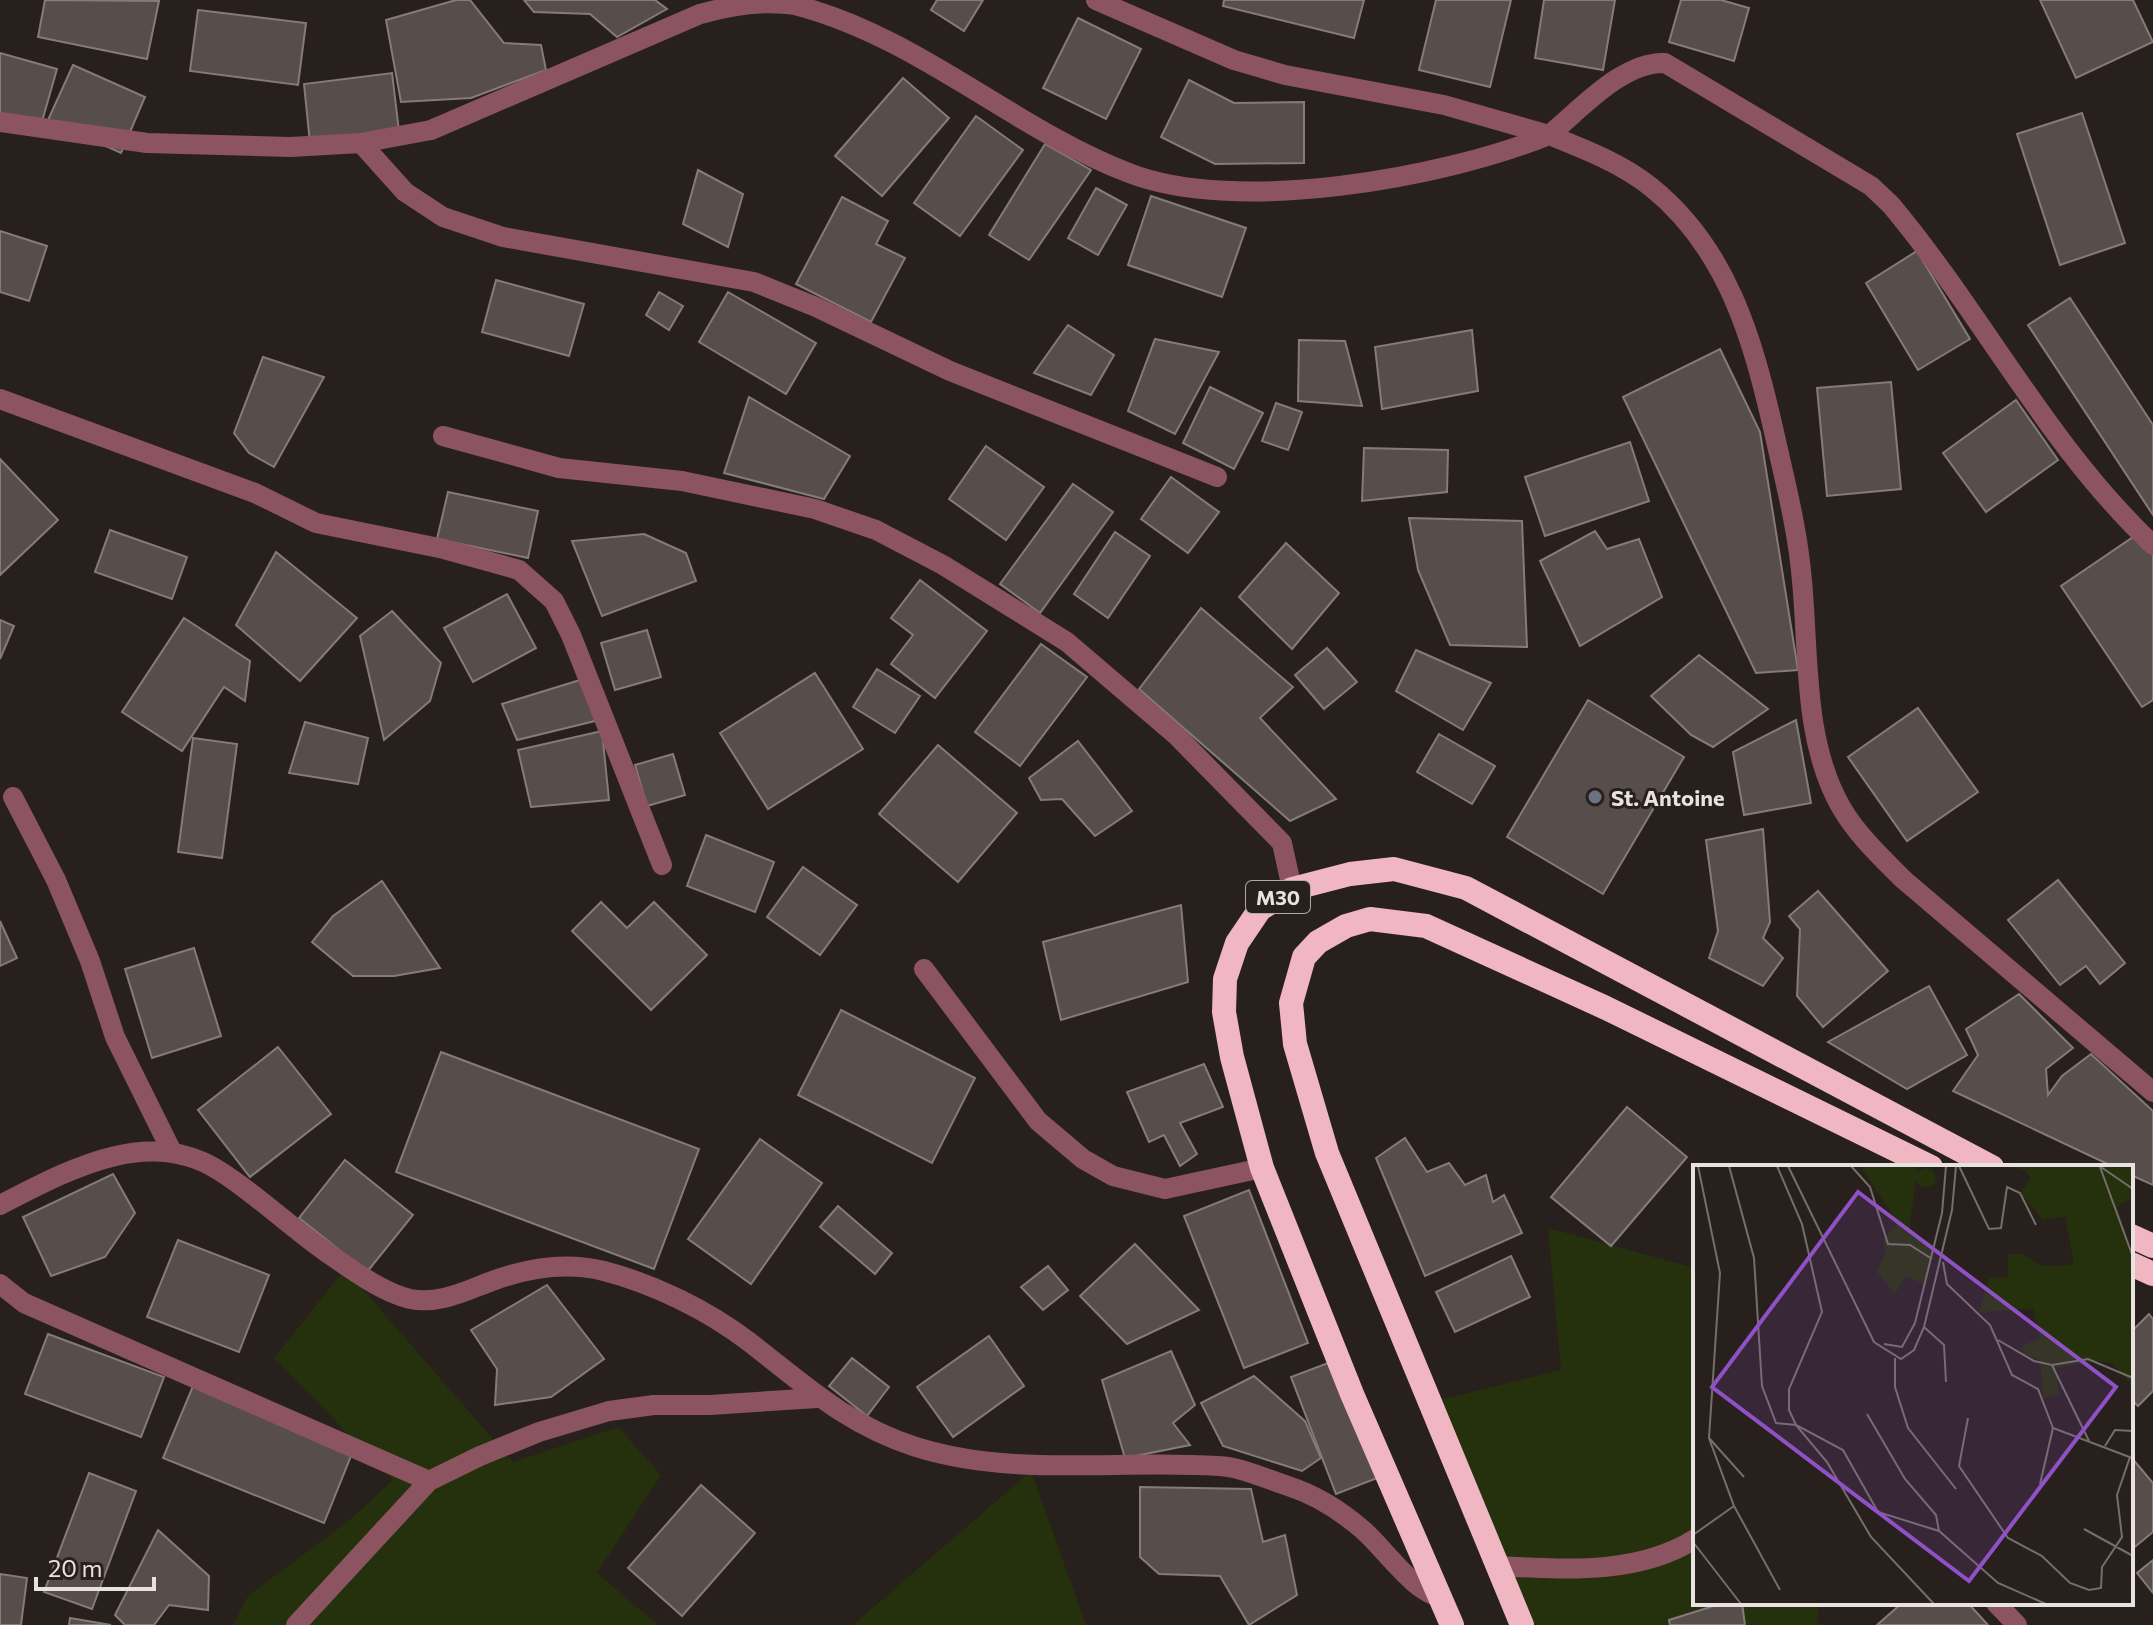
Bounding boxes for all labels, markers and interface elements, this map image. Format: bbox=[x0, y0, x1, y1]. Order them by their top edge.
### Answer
place label: St. Antoine bbox=[1611, 784, 1725, 811]
marker: St. Antoine bbox=[1586, 788, 1604, 806]
road number: M30 bbox=[1246, 881, 1310, 913]
inset map bbox=[1693, 1165, 2133, 1605]
scale bar bbox=[36, 1541, 154, 1591]
text: 20 m bbox=[48, 1553, 102, 1582]

